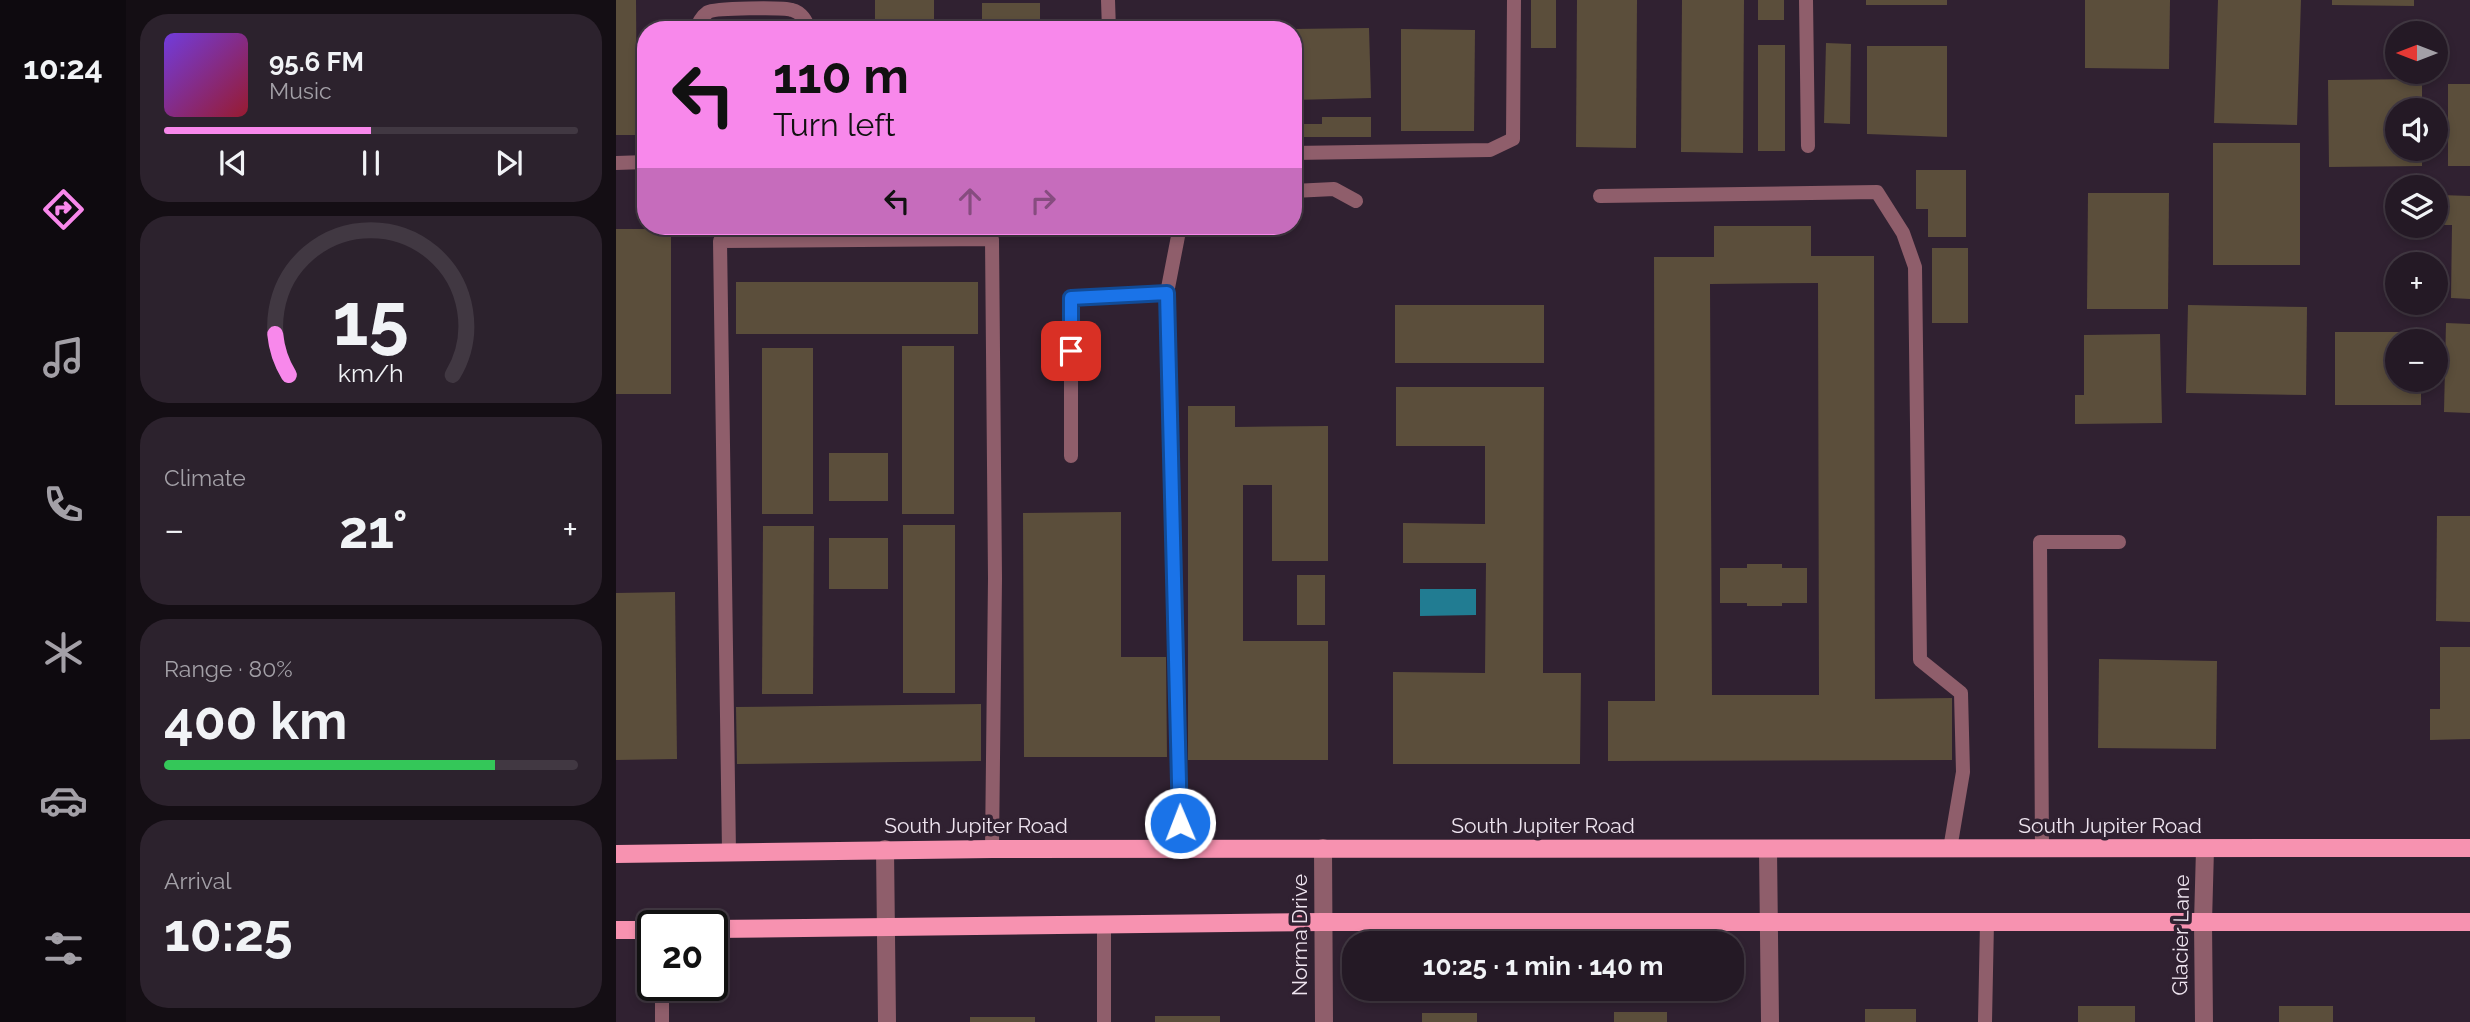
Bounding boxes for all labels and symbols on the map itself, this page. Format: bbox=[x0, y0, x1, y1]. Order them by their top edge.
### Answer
north arrow bbox=[2385, 21, 2448, 84]
pin bbox=[1041, 321, 1101, 381]
position arrow bbox=[1143, 786, 1217, 860]
street label: South Jupiter Road bbox=[884, 813, 1068, 838]
street label: South Jupiter Road bbox=[1451, 813, 1635, 838]
street label: South Jupiter Road bbox=[2018, 813, 2202, 838]
street label: Norma Drive bbox=[1287, 874, 1312, 996]
street label: Glacier Lane bbox=[2167, 874, 2194, 996]
speed limit sign: 20 bbox=[637, 910, 728, 1001]

